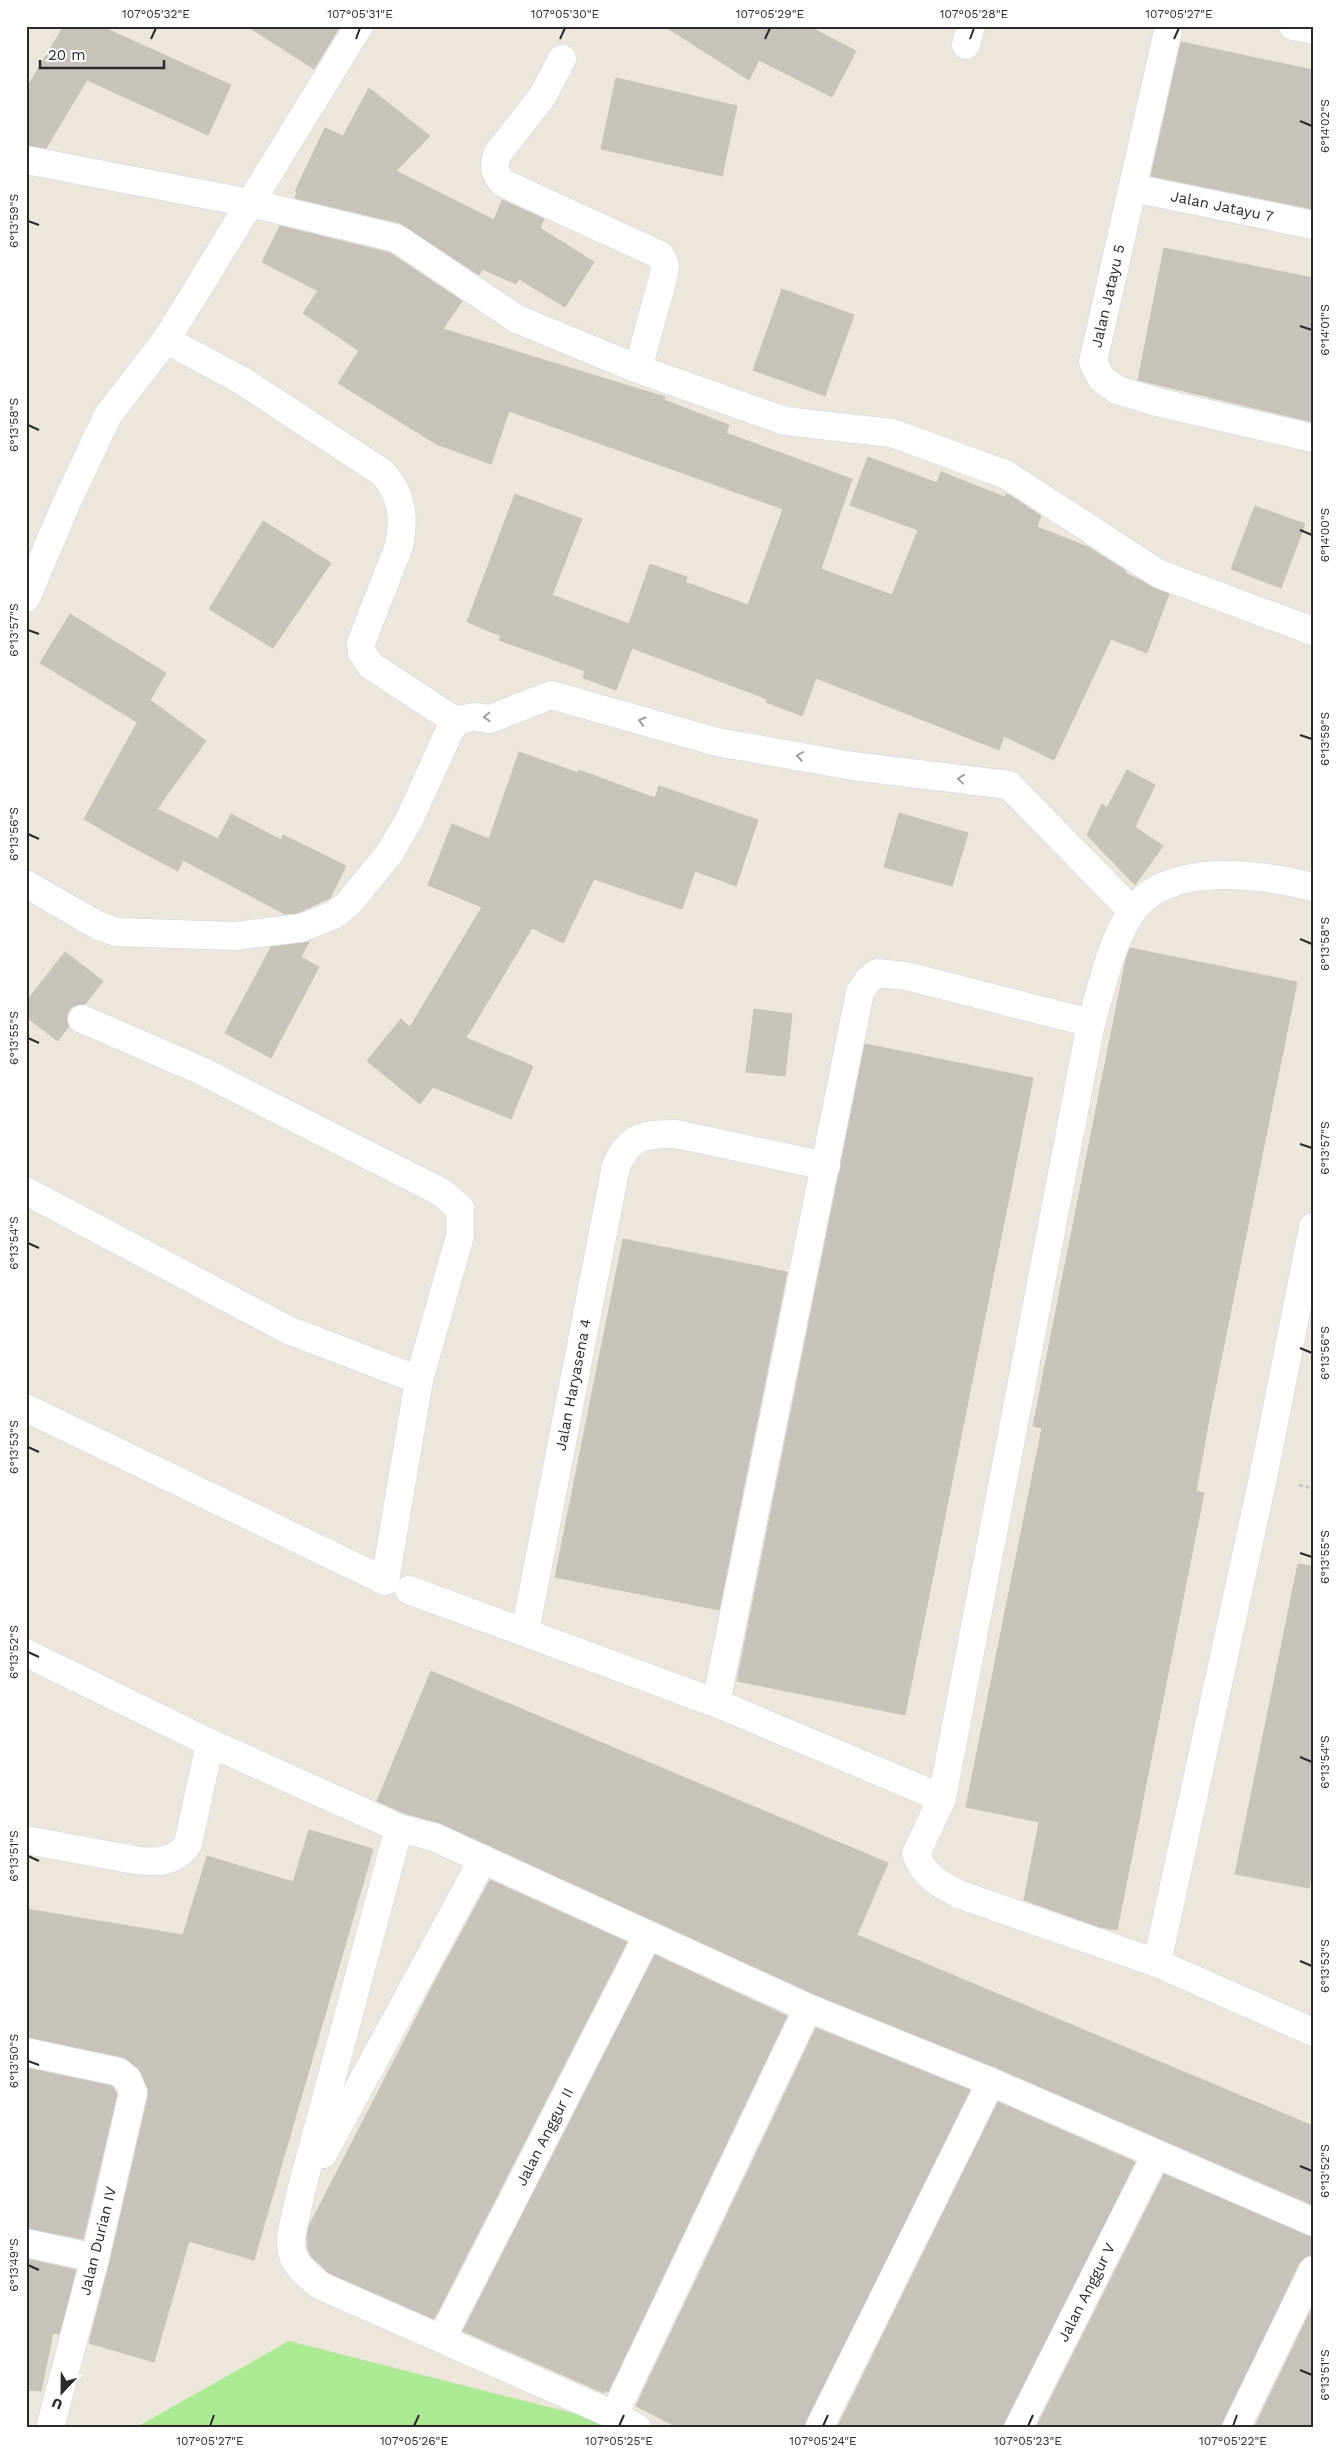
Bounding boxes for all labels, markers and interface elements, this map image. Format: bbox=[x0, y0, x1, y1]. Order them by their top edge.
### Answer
text: 107°05'32"E bbox=[122, 7, 190, 21]
text: 107°05'31"E bbox=[327, 7, 393, 21]
text: 107°05'30"E bbox=[531, 7, 600, 21]
text: 107°05'29"E bbox=[736, 7, 804, 21]
text: 107°05'28"E bbox=[940, 7, 1008, 21]
text: 107°05'27"E bbox=[1145, 7, 1213, 21]
scale bar bbox=[40, 38, 164, 70]
text: 20 m bbox=[48, 46, 86, 64]
text: 6°14'02"S bbox=[1318, 99, 1332, 153]
street label: Jalan Jatayu 7 bbox=[1169, 187, 1275, 226]
text: 6°13'59"S bbox=[7, 194, 21, 248]
street label: Jalan Jatayu 5 bbox=[1087, 243, 1129, 349]
text: 6°14'01"S bbox=[1318, 304, 1332, 356]
text: 6°13'58"S bbox=[7, 398, 21, 452]
text: 6°14'00"S bbox=[1318, 508, 1332, 562]
text: 6°13'57"S bbox=[7, 603, 21, 657]
one-way arrow bbox=[482, 712, 490, 722]
text: 6°13'59"S bbox=[1318, 712, 1332, 766]
one-way arrow bbox=[638, 716, 646, 726]
one-way arrow bbox=[796, 752, 805, 762]
one-way arrow bbox=[957, 774, 965, 785]
text: 6°13'56"S bbox=[7, 807, 21, 861]
text: 6°13'58"S bbox=[1318, 917, 1332, 971]
text: 6°13'55"S bbox=[7, 1011, 21, 1065]
text: 6°13'57"S bbox=[1318, 1121, 1332, 1175]
text: 6°13'54"S bbox=[7, 1216, 21, 1270]
street label: Jalan Haryasena 4 bbox=[552, 1317, 595, 1452]
text: 6°13'56"S bbox=[1318, 1326, 1332, 1380]
text: 6°13'53"S bbox=[7, 1420, 21, 1474]
text: 6°13'55"S bbox=[1318, 1530, 1332, 1584]
text: 6°13'52"S bbox=[7, 1625, 21, 1679]
text: 6°13'54"S bbox=[1318, 1735, 1332, 1789]
text: 6°13'51"S bbox=[7, 1830, 21, 1882]
text: 6°13'53"S bbox=[1318, 1939, 1332, 1993]
text: 6°13'50"S bbox=[7, 2034, 21, 2088]
street label: Jalan Anggur II bbox=[512, 2085, 577, 2189]
text: 6°13'52"S bbox=[1318, 2144, 1332, 2198]
street label: Jalan Durian IV bbox=[76, 2184, 120, 2297]
text: 6°13'49"S bbox=[7, 2238, 21, 2292]
street label: Jalan Anggur V bbox=[1054, 2240, 1119, 2345]
text: 6°13'51"S bbox=[1318, 2349, 1332, 2401]
north arrow bbox=[38, 2366, 88, 2416]
text: U bbox=[49, 2395, 65, 2413]
text: 107°05'27"E bbox=[176, 2434, 244, 2448]
text: 107°05'26"E bbox=[380, 2434, 448, 2448]
text: 107°05'25"E bbox=[585, 2434, 653, 2448]
text: 107°05'24"E bbox=[789, 2434, 857, 2448]
text: 107°05'23"E bbox=[994, 2434, 1062, 2448]
text: 107°05'22"E bbox=[1199, 2434, 1267, 2448]

